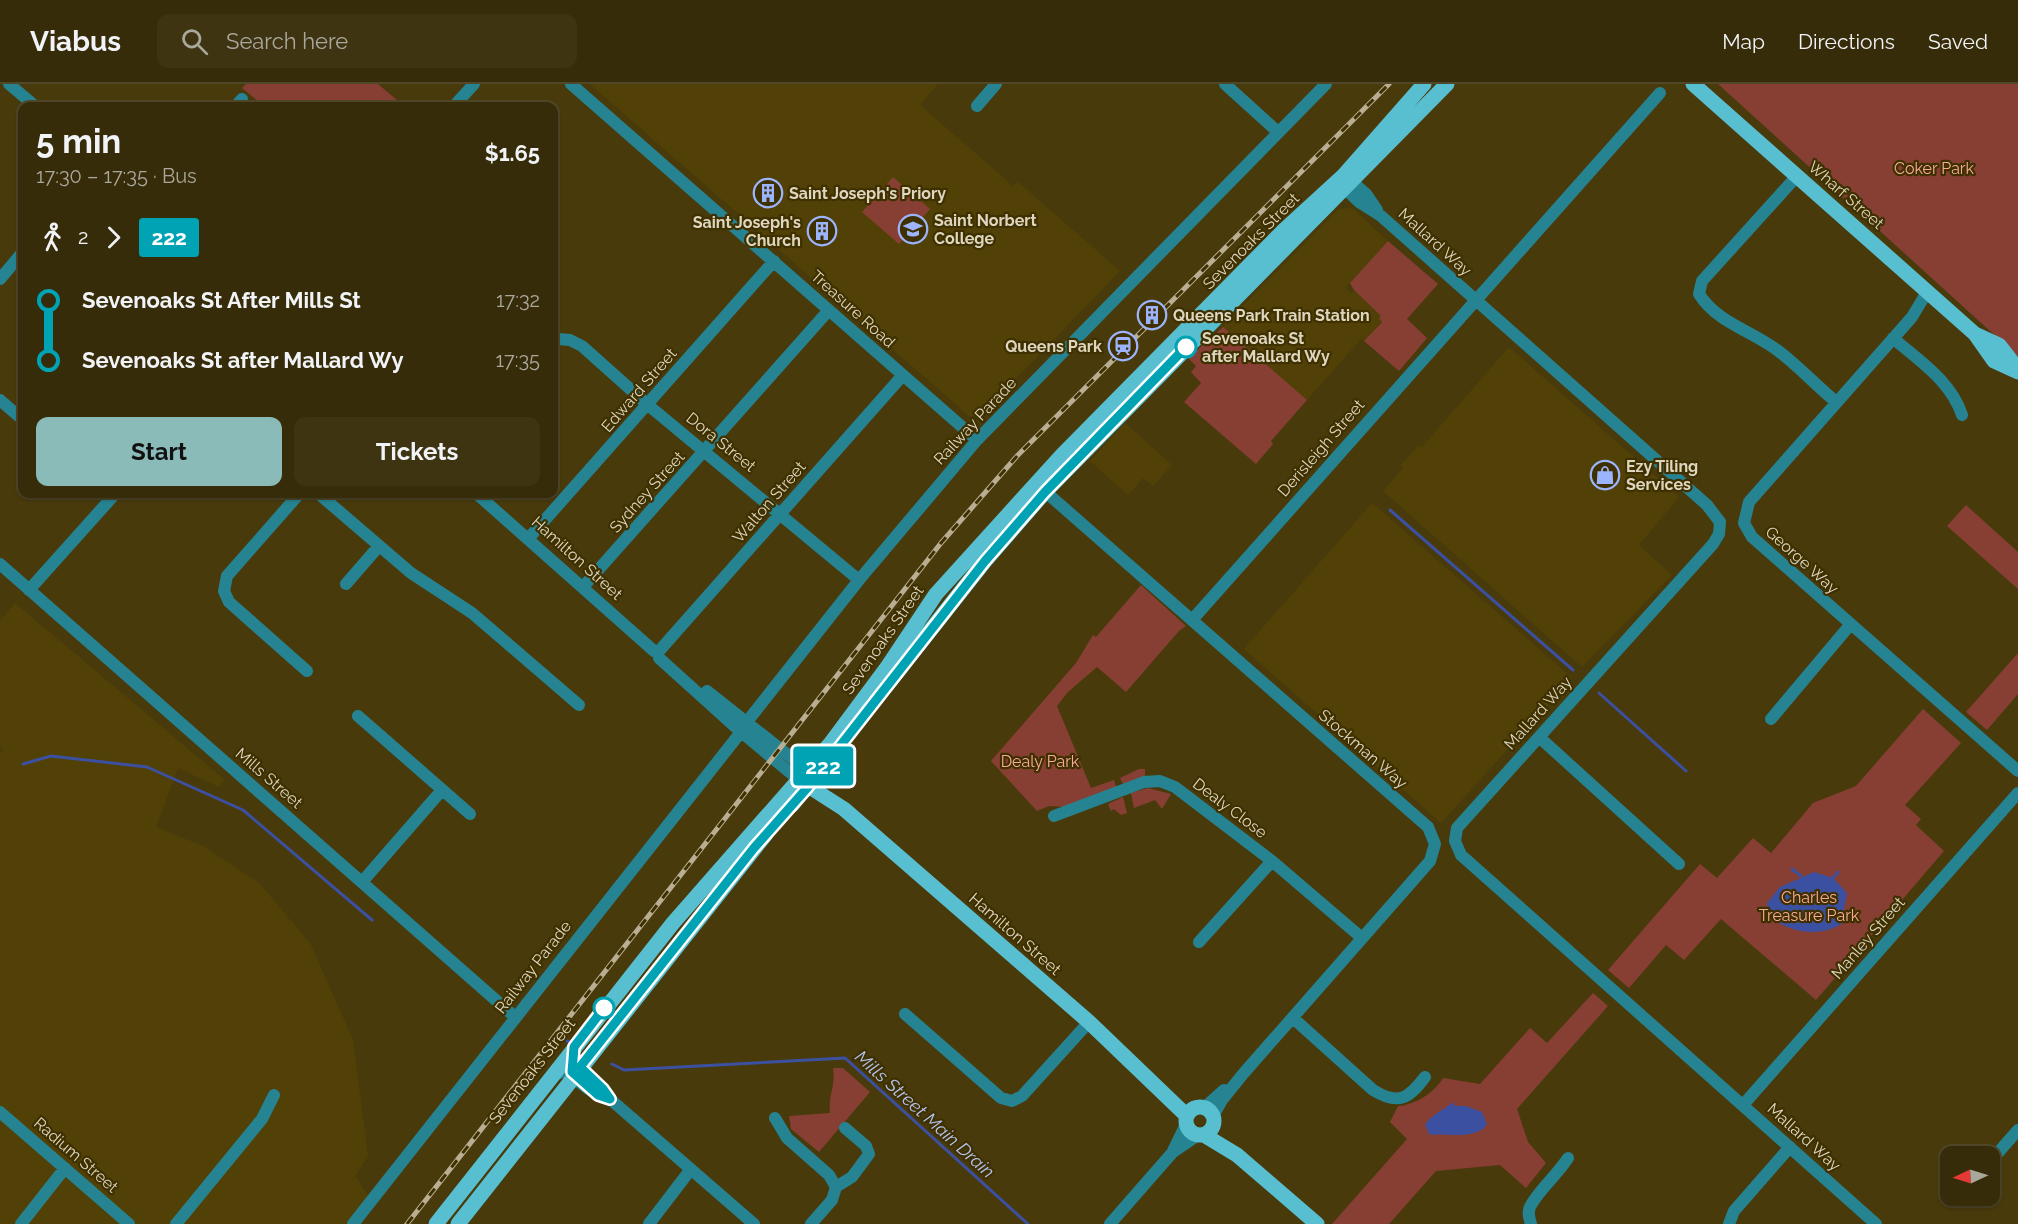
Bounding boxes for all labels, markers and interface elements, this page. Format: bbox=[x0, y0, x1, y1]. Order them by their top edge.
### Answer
search box bbox=[157, 14, 577, 68]
text: Viabus bbox=[30, 25, 121, 58]
icon: search bbox=[178, 25, 211, 58]
text: Search here bbox=[226, 28, 348, 54]
text: Map bbox=[1722, 29, 1765, 54]
text: Directions bbox=[1798, 29, 1895, 54]
text: Saved bbox=[1928, 29, 1988, 54]
text: 5 min bbox=[36, 122, 121, 161]
text: $1.65 bbox=[485, 140, 540, 166]
street label: Wharf Street bbox=[1804, 157, 1888, 233]
park label: Coker Park bbox=[1894, 159, 1974, 178]
text: 17:30 – 17:35 · Bus bbox=[36, 164, 197, 188]
building icon: Saint Joseph's Priory bbox=[752, 177, 784, 209]
place label: Saint Joseph's Priory bbox=[789, 184, 946, 203]
street label: Sevenoaks Street bbox=[1199, 188, 1304, 293]
street label: Mallard Way bbox=[1394, 204, 1476, 280]
place label: Saint Norbert College bbox=[934, 211, 1037, 248]
place label: Saint Joseph's Church bbox=[693, 213, 801, 250]
school or university icon: Saint Norbert College bbox=[897, 213, 929, 245]
building icon: Saint Joseph's Church bbox=[806, 215, 838, 247]
icon: walk bbox=[36, 221, 69, 254]
icon: forward bbox=[97, 221, 130, 254]
text: 2 bbox=[78, 225, 88, 249]
text: 222 bbox=[151, 225, 187, 250]
street label: Treasure Road bbox=[807, 266, 899, 352]
text: Sevenoaks St After Mills St bbox=[82, 287, 361, 313]
text: 17:32 bbox=[496, 288, 540, 312]
building icon: Queens Park Train Station bbox=[1136, 299, 1168, 331]
place label: Queens Park Train Station bbox=[1173, 306, 1370, 325]
place label: Sevenoaks St after Mallard Wy bbox=[1202, 329, 1330, 366]
station icon: Queens Park bbox=[1107, 330, 1139, 362]
marker: Sevenoaks St after Mallard Wy bbox=[1175, 336, 1197, 358]
place label: Queens Park bbox=[1005, 337, 1102, 356]
street label: Edward Street bbox=[597, 344, 681, 436]
text: Sevenoaks St after Mallard Wy bbox=[82, 347, 404, 373]
text: 17:35 bbox=[496, 348, 540, 372]
street label: Railway Parade bbox=[930, 373, 1020, 469]
street label: Derisleigh Street bbox=[1274, 395, 1369, 500]
street label: Dora Street bbox=[682, 408, 760, 476]
button: Start bbox=[36, 417, 282, 486]
button: Tickets bbox=[294, 417, 540, 486]
street label: Sydney Street bbox=[606, 447, 689, 537]
street label: Walton Street bbox=[729, 457, 810, 547]
place label: Ezy Tiling Services bbox=[1626, 457, 1698, 494]
shop icon: Ezy Tiling Services bbox=[1589, 459, 1621, 491]
street label: Hamilton Street bbox=[528, 512, 627, 604]
street label: George Way bbox=[1762, 522, 1843, 598]
street label: Sevenoaks Street bbox=[838, 581, 928, 698]
street label: Mallard Way bbox=[1500, 672, 1576, 754]
street label: Stockman Way bbox=[1315, 705, 1411, 793]
street label: Mills Street bbox=[232, 744, 307, 813]
line badge: 222 bbox=[788, 746, 858, 786]
park label: Dealy Park bbox=[1001, 752, 1080, 771]
text: 222 bbox=[805, 754, 841, 779]
street label: Dealy Close bbox=[1189, 774, 1271, 842]
park label: Charles Treasure Park bbox=[1759, 888, 1860, 925]
street label: Hamilton Street bbox=[965, 889, 1065, 979]
street label: Manley Street bbox=[1827, 893, 1909, 983]
street label: Railway Parade bbox=[491, 917, 575, 1017]
unlabelled marker bbox=[593, 997, 615, 1019]
street label: Sevenoaks Street bbox=[485, 1014, 580, 1128]
water label: Mills Street Main Drain bbox=[851, 1046, 999, 1182]
street label: Mallard Way bbox=[1763, 1099, 1845, 1175]
street label: Radium Street bbox=[30, 1113, 122, 1197]
north arrow bbox=[1940, 1146, 2000, 1206]
map controls bbox=[1940, 1146, 2000, 1206]

